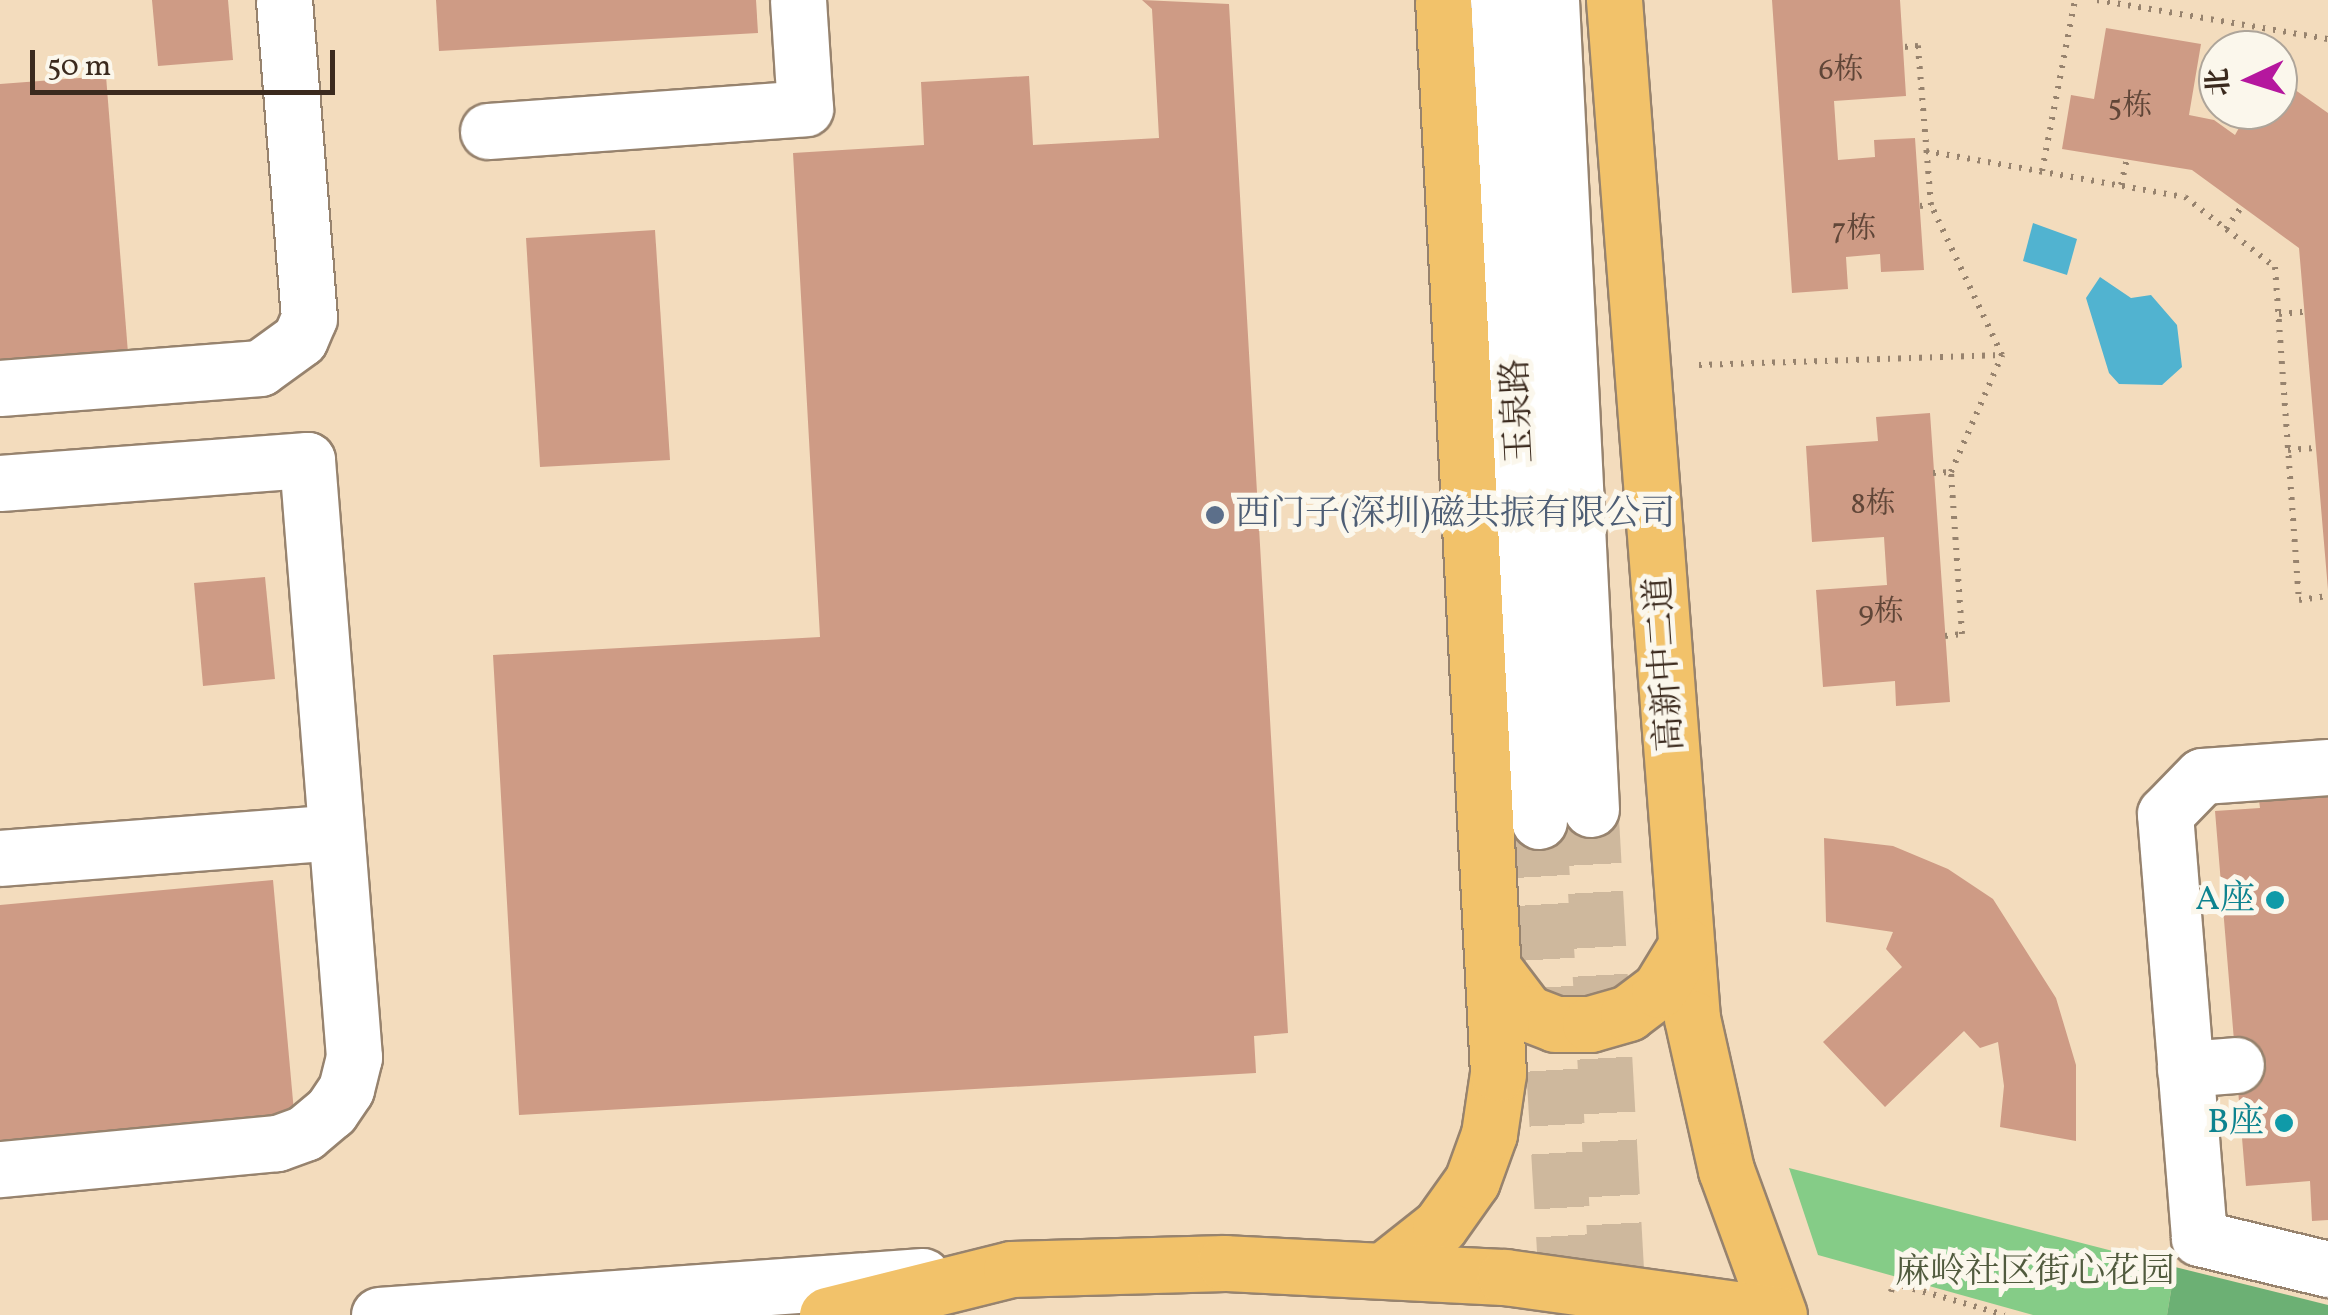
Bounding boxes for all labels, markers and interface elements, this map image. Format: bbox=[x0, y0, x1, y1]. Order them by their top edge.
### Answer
scale bar bbox=[35, 30, 340, 92]
north arrow bbox=[2198, 30, 2298, 130]
text: 50 m bbox=[47, 46, 111, 88]
house number: 6栋 bbox=[1818, 53, 1864, 89]
text: 北 bbox=[2199, 67, 2240, 97]
house number: 5栋 bbox=[2108, 89, 2152, 125]
house number: 7栋 bbox=[1832, 212, 1876, 248]
street label: 玉泉路 bbox=[1495, 357, 1543, 465]
house number: 8栋 bbox=[1850, 487, 1896, 523]
place label: 西门子(深圳)磁共振有限公司 bbox=[1235, 494, 1675, 536]
marker: 西门子(深圳)磁共振有限公司 bbox=[1204, 504, 1226, 526]
street label: 高新中二道 bbox=[1639, 575, 1693, 753]
house number: 9栋 bbox=[1858, 595, 1904, 631]
place label: A座 bbox=[2195, 879, 2255, 921]
marker: A座 bbox=[2264, 889, 2286, 911]
place label: B座 bbox=[2207, 1102, 2264, 1144]
marker: B座 bbox=[2273, 1112, 2295, 1134]
park label: 麻岭社区街心花园 bbox=[1895, 1252, 2175, 1294]

